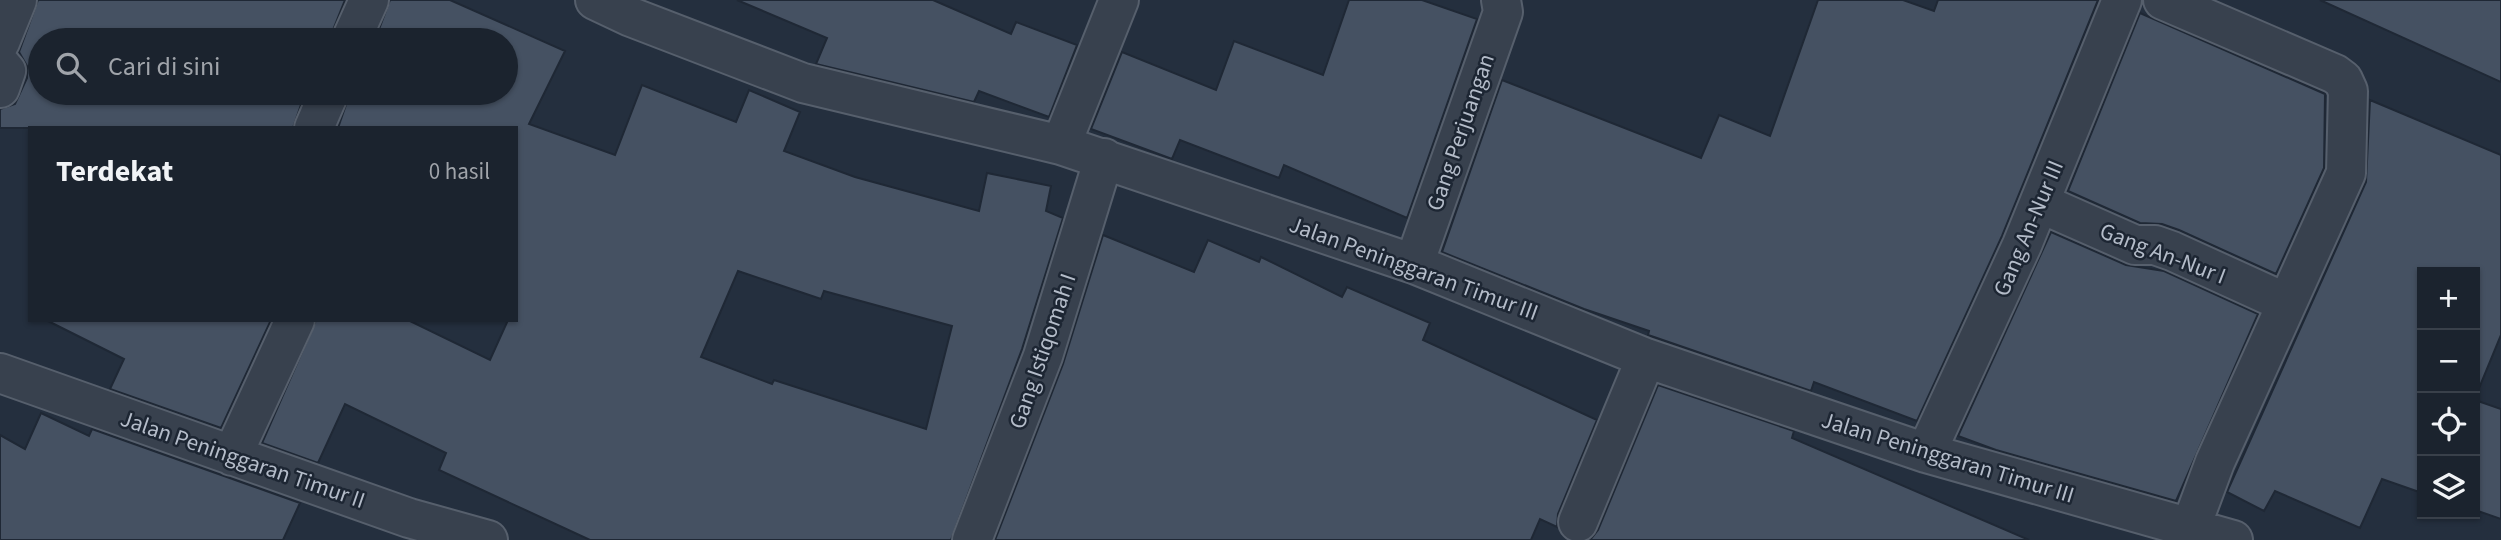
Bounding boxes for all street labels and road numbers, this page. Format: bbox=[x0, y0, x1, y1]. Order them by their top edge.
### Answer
street label: Gang Perjuangan bbox=[1418, 49, 1503, 215]
street label: Gang An-Nur III bbox=[1985, 155, 2072, 301]
street label: Jalan Peninggaran Timur III bbox=[1285, 208, 1543, 329]
street label: Gang An-Nur I bbox=[2095, 214, 2231, 293]
street label: Gang Istiqomah I bbox=[1000, 269, 1084, 433]
street label: Jalan Peninggaran Timur II bbox=[116, 402, 370, 517]
street label: Jalan Peninggaran Timur III bbox=[1817, 403, 2078, 512]

